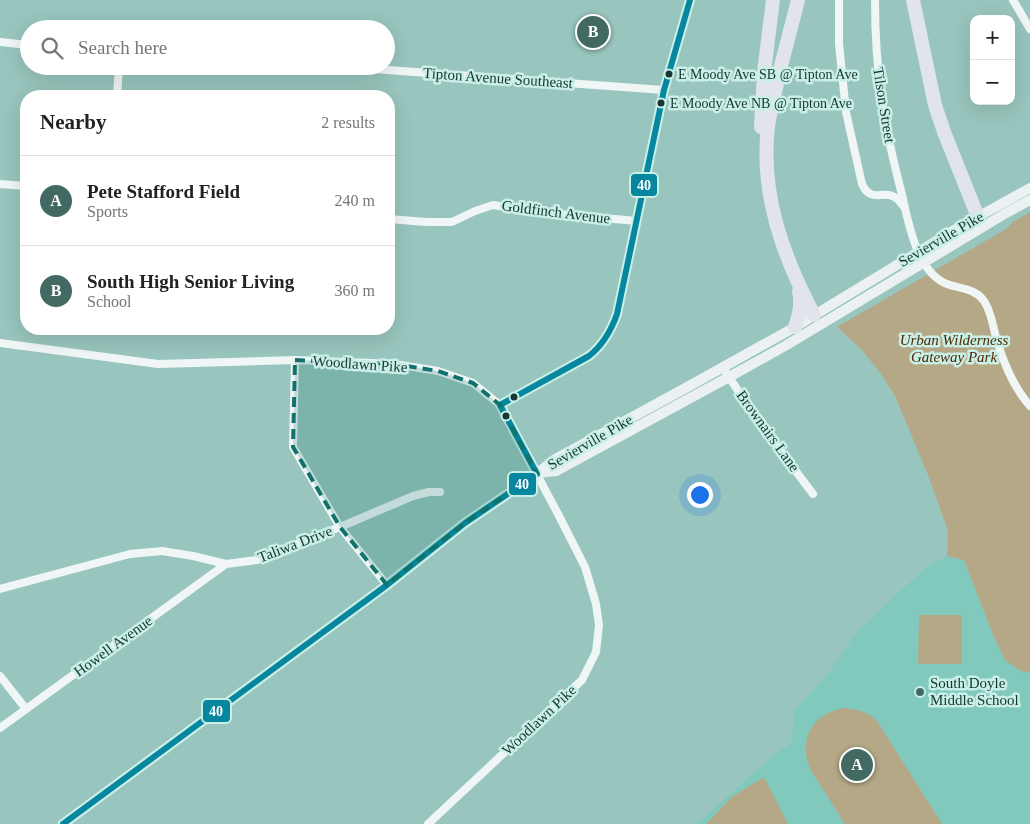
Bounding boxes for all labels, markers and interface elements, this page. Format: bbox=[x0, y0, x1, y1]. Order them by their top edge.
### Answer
pin: B bbox=[577, 13, 609, 51]
map controls bbox=[970, 15, 1015, 105]
button: + bbox=[970, 15, 1015, 60]
search box bbox=[20, 20, 395, 75]
icon: search bbox=[38, 34, 66, 62]
text: Search here bbox=[78, 37, 167, 58]
button: − bbox=[970, 60, 1015, 105]
street label: Tipton Avenue Southeast bbox=[423, 65, 574, 91]
street label: Tilson Street bbox=[870, 66, 898, 145]
place label: E Moody Ave SB @ Tipton Ave bbox=[678, 67, 858, 82]
marker: E Moody Ave SB @ Tipton Ave bbox=[664, 69, 674, 79]
place label: E Moody Ave NB @ Tipton Ave bbox=[670, 96, 852, 111]
marker: E Moody Ave NB @ Tipton Ave bbox=[656, 98, 666, 108]
text: Nearby bbox=[40, 110, 107, 134]
text: 2 results bbox=[321, 114, 375, 131]
line badge: 40 bbox=[630, 173, 658, 197]
text: 40 bbox=[637, 178, 651, 193]
text: Pete Stafford Field bbox=[87, 181, 240, 202]
text: A bbox=[50, 192, 62, 209]
text: 240 m bbox=[335, 192, 375, 209]
street label: Goldfinch Avenue bbox=[501, 197, 612, 227]
text: Sports bbox=[87, 203, 128, 220]
street label: Sevierville Pike bbox=[896, 208, 987, 270]
text: South High Senior Living bbox=[87, 271, 294, 292]
text: B bbox=[51, 282, 61, 299]
text: 360 m bbox=[335, 282, 375, 299]
text: School bbox=[87, 293, 131, 310]
park label: Urban Wilderness Gateway Park bbox=[900, 332, 1009, 365]
street label: Woodlawn Pike bbox=[312, 353, 408, 375]
street label: Brownairs Lane bbox=[733, 387, 803, 475]
unlabelled marker bbox=[509, 392, 519, 402]
unlabelled marker bbox=[501, 411, 511, 421]
street label: Sevierville Pike bbox=[545, 411, 636, 473]
line badge: 40 bbox=[508, 472, 537, 496]
text: 40 bbox=[515, 477, 529, 492]
your location bbox=[687, 482, 713, 508]
street label: Taliwa Drive bbox=[255, 522, 335, 566]
street label: Howell Avenue bbox=[71, 612, 155, 680]
place label: South Doyle Middle School bbox=[930, 675, 1019, 708]
street label: Woodlawn Pike bbox=[499, 682, 579, 758]
marker: South Doyle Middle School bbox=[914, 686, 926, 698]
line badge: 40 bbox=[202, 699, 231, 723]
text: 40 bbox=[209, 704, 223, 719]
pin: A bbox=[841, 746, 873, 784]

